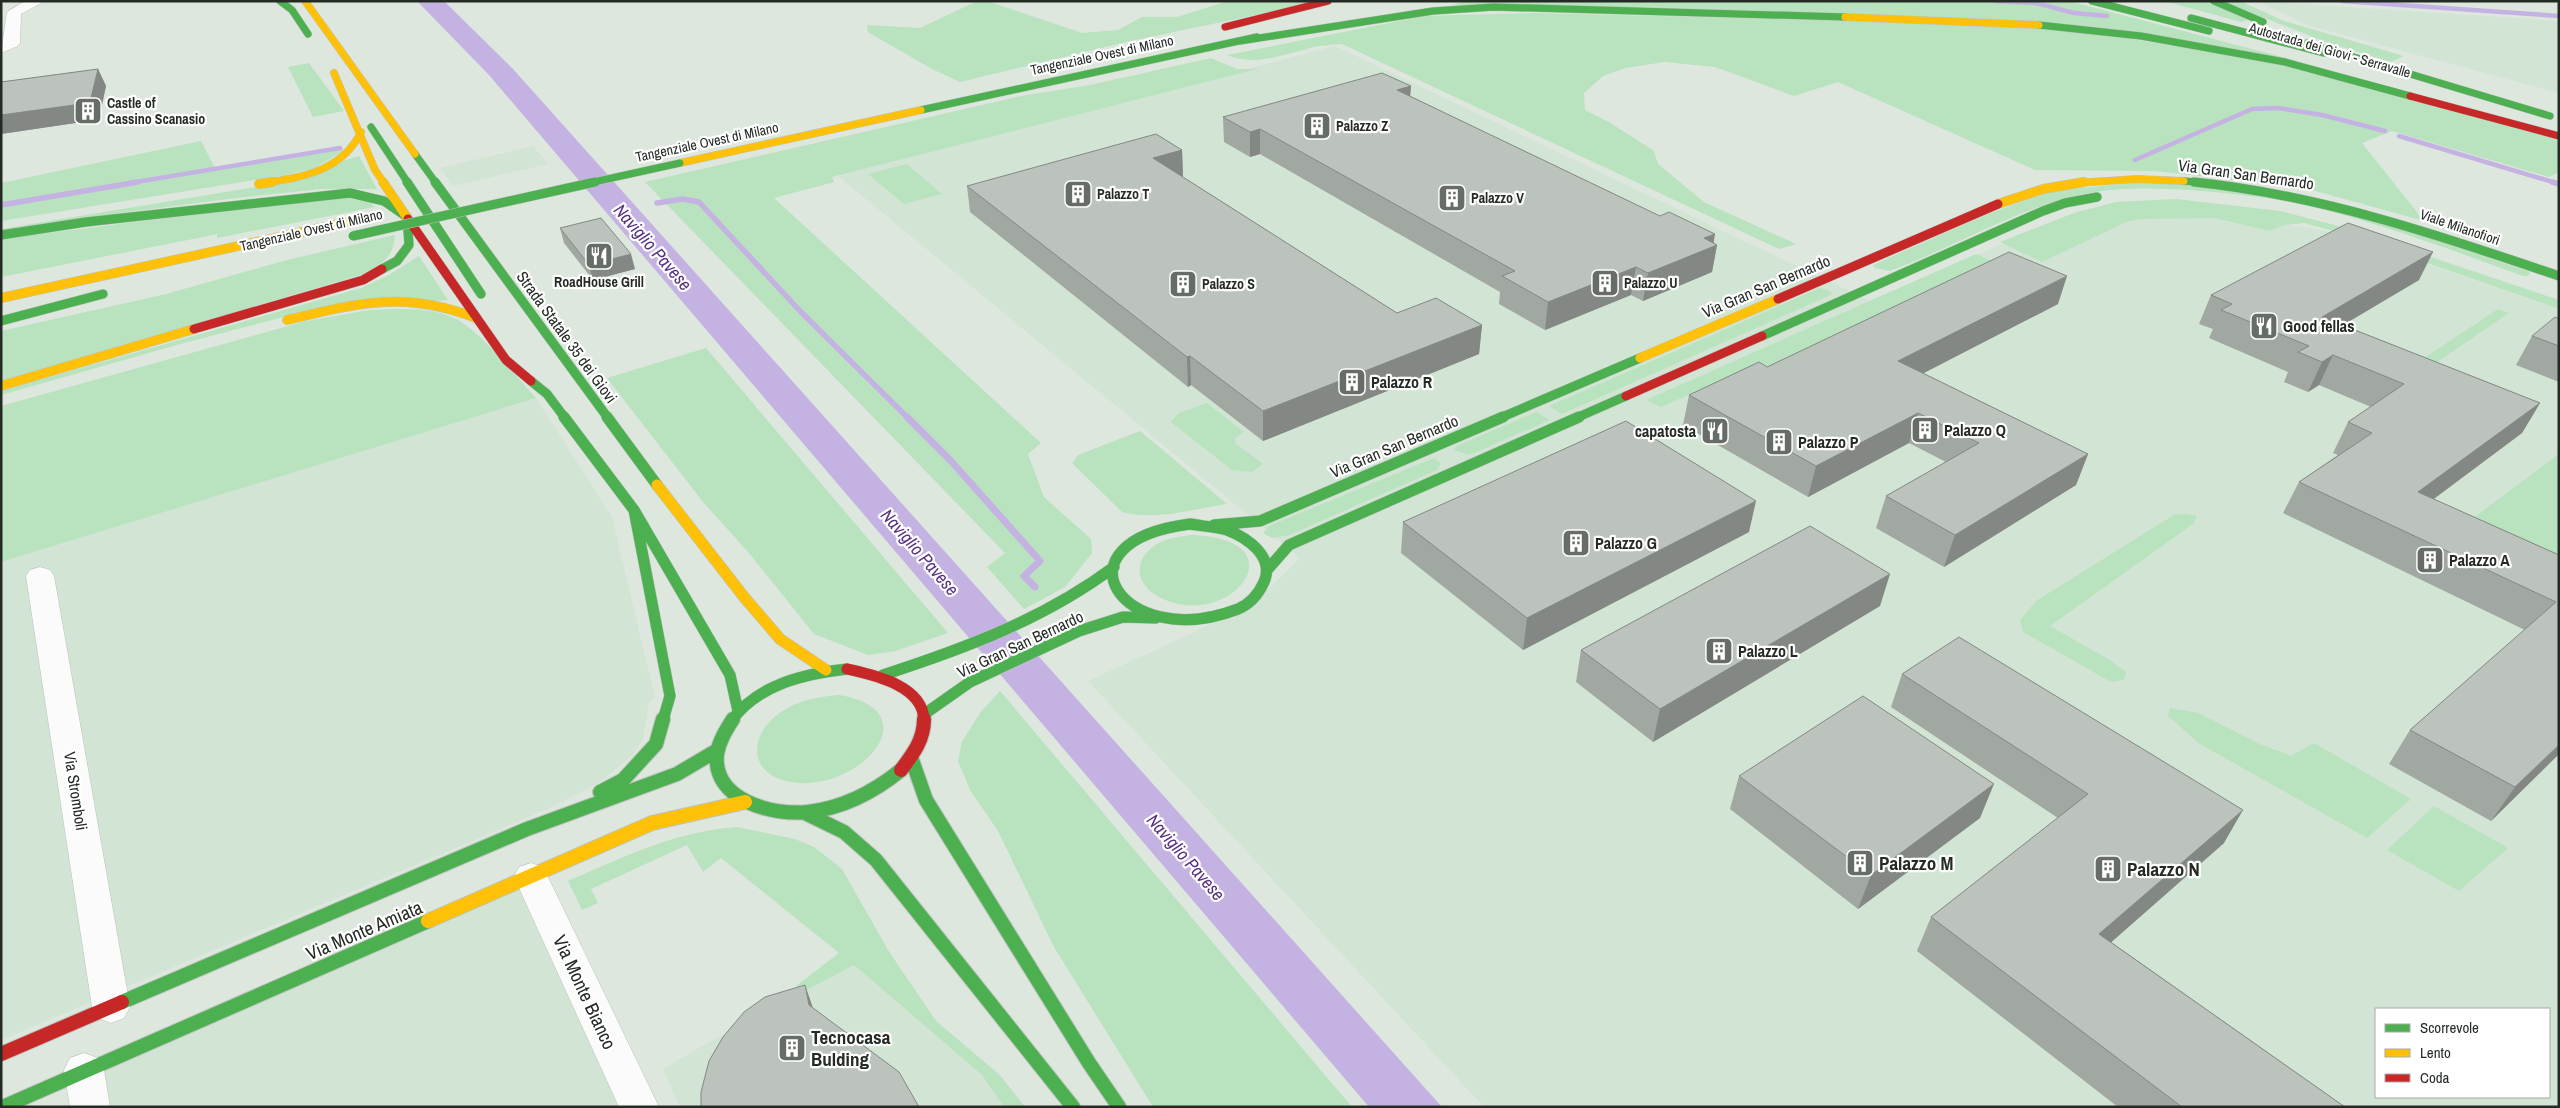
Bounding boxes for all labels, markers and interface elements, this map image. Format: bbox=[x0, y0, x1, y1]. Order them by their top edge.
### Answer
street label: Autostrada dei Giovi - Serravalle bbox=[2246, 18, 2413, 82]
street label: Tangenziale Ovest di Milano bbox=[1029, 31, 1175, 79]
place label: Castle of Cassino Scanasio bbox=[107, 94, 205, 128]
building icon: Castle of Cassino Scanasio bbox=[73, 96, 103, 126]
building icon: Palazzo Z bbox=[1302, 111, 1332, 141]
place label: Palazzo Z bbox=[1336, 117, 1388, 135]
street label: Tangenziale Ovest di Milano bbox=[634, 118, 780, 166]
street label: Via Gran San Bernardo bbox=[2177, 154, 2315, 194]
building icon: Palazzo T bbox=[1063, 179, 1093, 209]
building icon: Palazzo V bbox=[1437, 183, 1467, 213]
place label: Palazzo T bbox=[1097, 185, 1149, 203]
place label: Palazzo V bbox=[1471, 189, 1524, 207]
water label: Naviglio Pavese bbox=[608, 198, 698, 296]
street label: Tangenziale Ovest di Milano bbox=[238, 205, 384, 255]
street label: Viale Milanofiori bbox=[2418, 205, 2502, 249]
restaurant icon: RoadHouse Grill bbox=[584, 241, 614, 271]
street label: Via Gran San Bernardo bbox=[1699, 249, 1833, 323]
street label: Strada Statale 35 dei Giovi bbox=[512, 267, 622, 407]
building icon: Palazzo U bbox=[1590, 268, 1620, 298]
building icon: Palazzo S bbox=[1168, 269, 1198, 299]
place label: RoadHouse Grill bbox=[554, 273, 644, 291]
place label: Palazzo U bbox=[1624, 274, 1678, 292]
place label: Palazzo S bbox=[1202, 275, 1255, 293]
restaurant icon: Good fellas bbox=[2249, 311, 2279, 341]
place label: Good fellas bbox=[2283, 315, 2354, 337]
building icon: Palazzo R bbox=[1337, 367, 1367, 397]
place label: Palazzo R bbox=[1371, 371, 1433, 393]
street label: Via Gran San Bernardo bbox=[1327, 409, 1461, 483]
building icon: Palazzo Q bbox=[1910, 415, 1940, 445]
restaurant icon: capatosta bbox=[1700, 416, 1730, 446]
place label: Palazzo Q bbox=[1944, 419, 2006, 441]
place label: capatosta bbox=[1635, 420, 1697, 442]
building icon: Palazzo P bbox=[1764, 427, 1794, 457]
place label: Palazzo P bbox=[1798, 431, 1859, 453]
water label: Naviglio Pavese bbox=[875, 503, 965, 601]
building icon: Palazzo G bbox=[1561, 528, 1591, 558]
place label: Palazzo G bbox=[1595, 532, 1657, 554]
building icon: Palazzo A bbox=[2415, 545, 2445, 575]
place label: Palazzo A bbox=[2449, 549, 2510, 571]
street label: Via Gran San Bernardo bbox=[953, 605, 1087, 683]
building icon: Palazzo L bbox=[1704, 636, 1734, 666]
place label: Palazzo L bbox=[1738, 640, 1798, 662]
street label: Via Stromboli bbox=[59, 750, 93, 832]
water label: Naviglio Pavese bbox=[1141, 808, 1231, 906]
building icon: Palazzo M bbox=[1845, 848, 1875, 878]
place label: Palazzo M bbox=[1879, 850, 1953, 876]
building icon: Palazzo N bbox=[2093, 854, 2123, 884]
place label: Palazzo N bbox=[2127, 856, 2200, 882]
street label: Via Monte Amiata bbox=[302, 894, 426, 966]
street label: Via Monte Bianco bbox=[547, 930, 623, 1054]
legend bbox=[2375, 1008, 2550, 1098]
text: Scorrevole bbox=[2420, 1017, 2479, 1038]
place label: Tecnocasa Bulding bbox=[811, 1024, 891, 1072]
building icon: Tecnocasa Bulding bbox=[777, 1033, 807, 1063]
text: Lento bbox=[2420, 1042, 2451, 1063]
text: Coda bbox=[2420, 1067, 2450, 1088]

